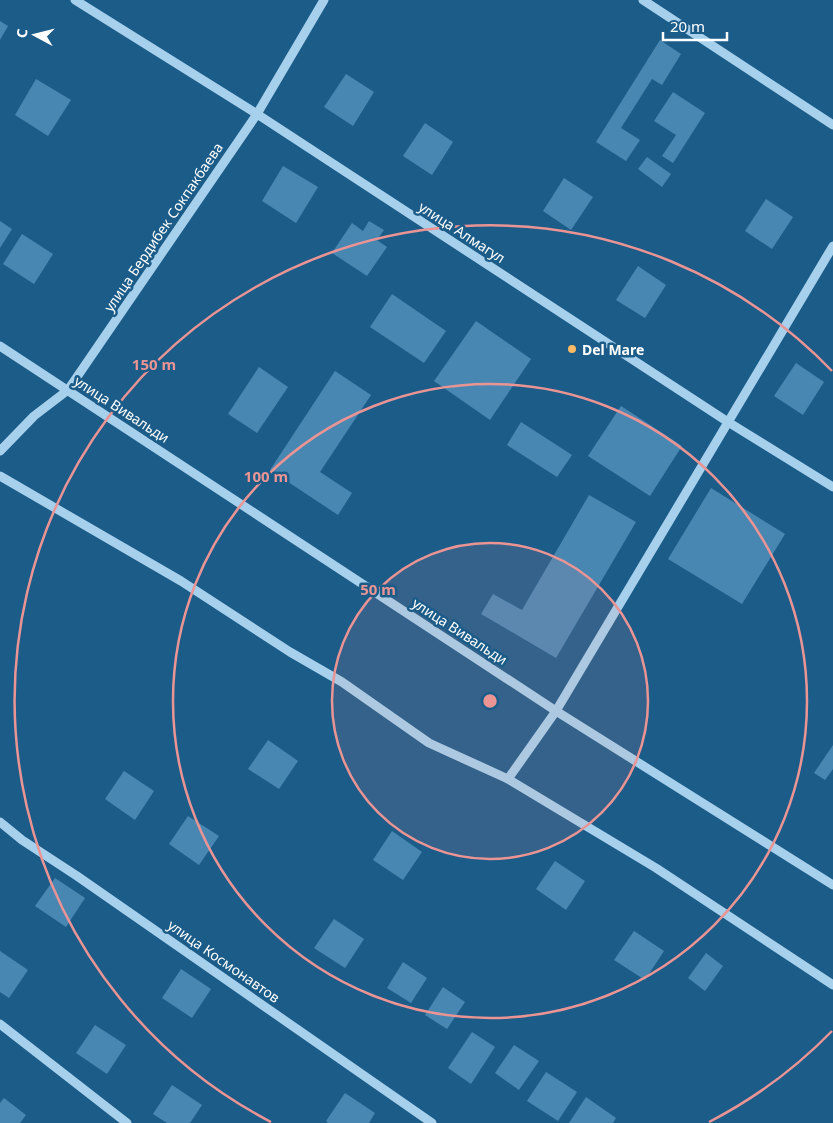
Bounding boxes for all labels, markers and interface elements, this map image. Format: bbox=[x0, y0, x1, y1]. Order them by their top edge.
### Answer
north arrow bbox=[10, 10, 60, 60]
scale bar bbox=[663, 10, 727, 42]
text: 20 m bbox=[670, 16, 705, 36]
text: С bbox=[12, 28, 32, 39]
street label: улица Бердибек Сокпакбаева bbox=[99, 139, 227, 315]
street label: улица Алмагул bbox=[415, 197, 509, 267]
place label: Del Mare bbox=[582, 340, 644, 359]
marker: Del Mare bbox=[566, 343, 578, 355]
text: 150 m bbox=[132, 354, 176, 374]
street label: улица Вивальди bbox=[71, 371, 173, 447]
text: 100 m bbox=[244, 466, 288, 486]
text: 50 m bbox=[360, 579, 396, 599]
street label: улица Вивальди bbox=[409, 593, 511, 669]
centre of rings bbox=[481, 692, 499, 710]
street label: улица Космонавтов bbox=[164, 915, 284, 1007]

